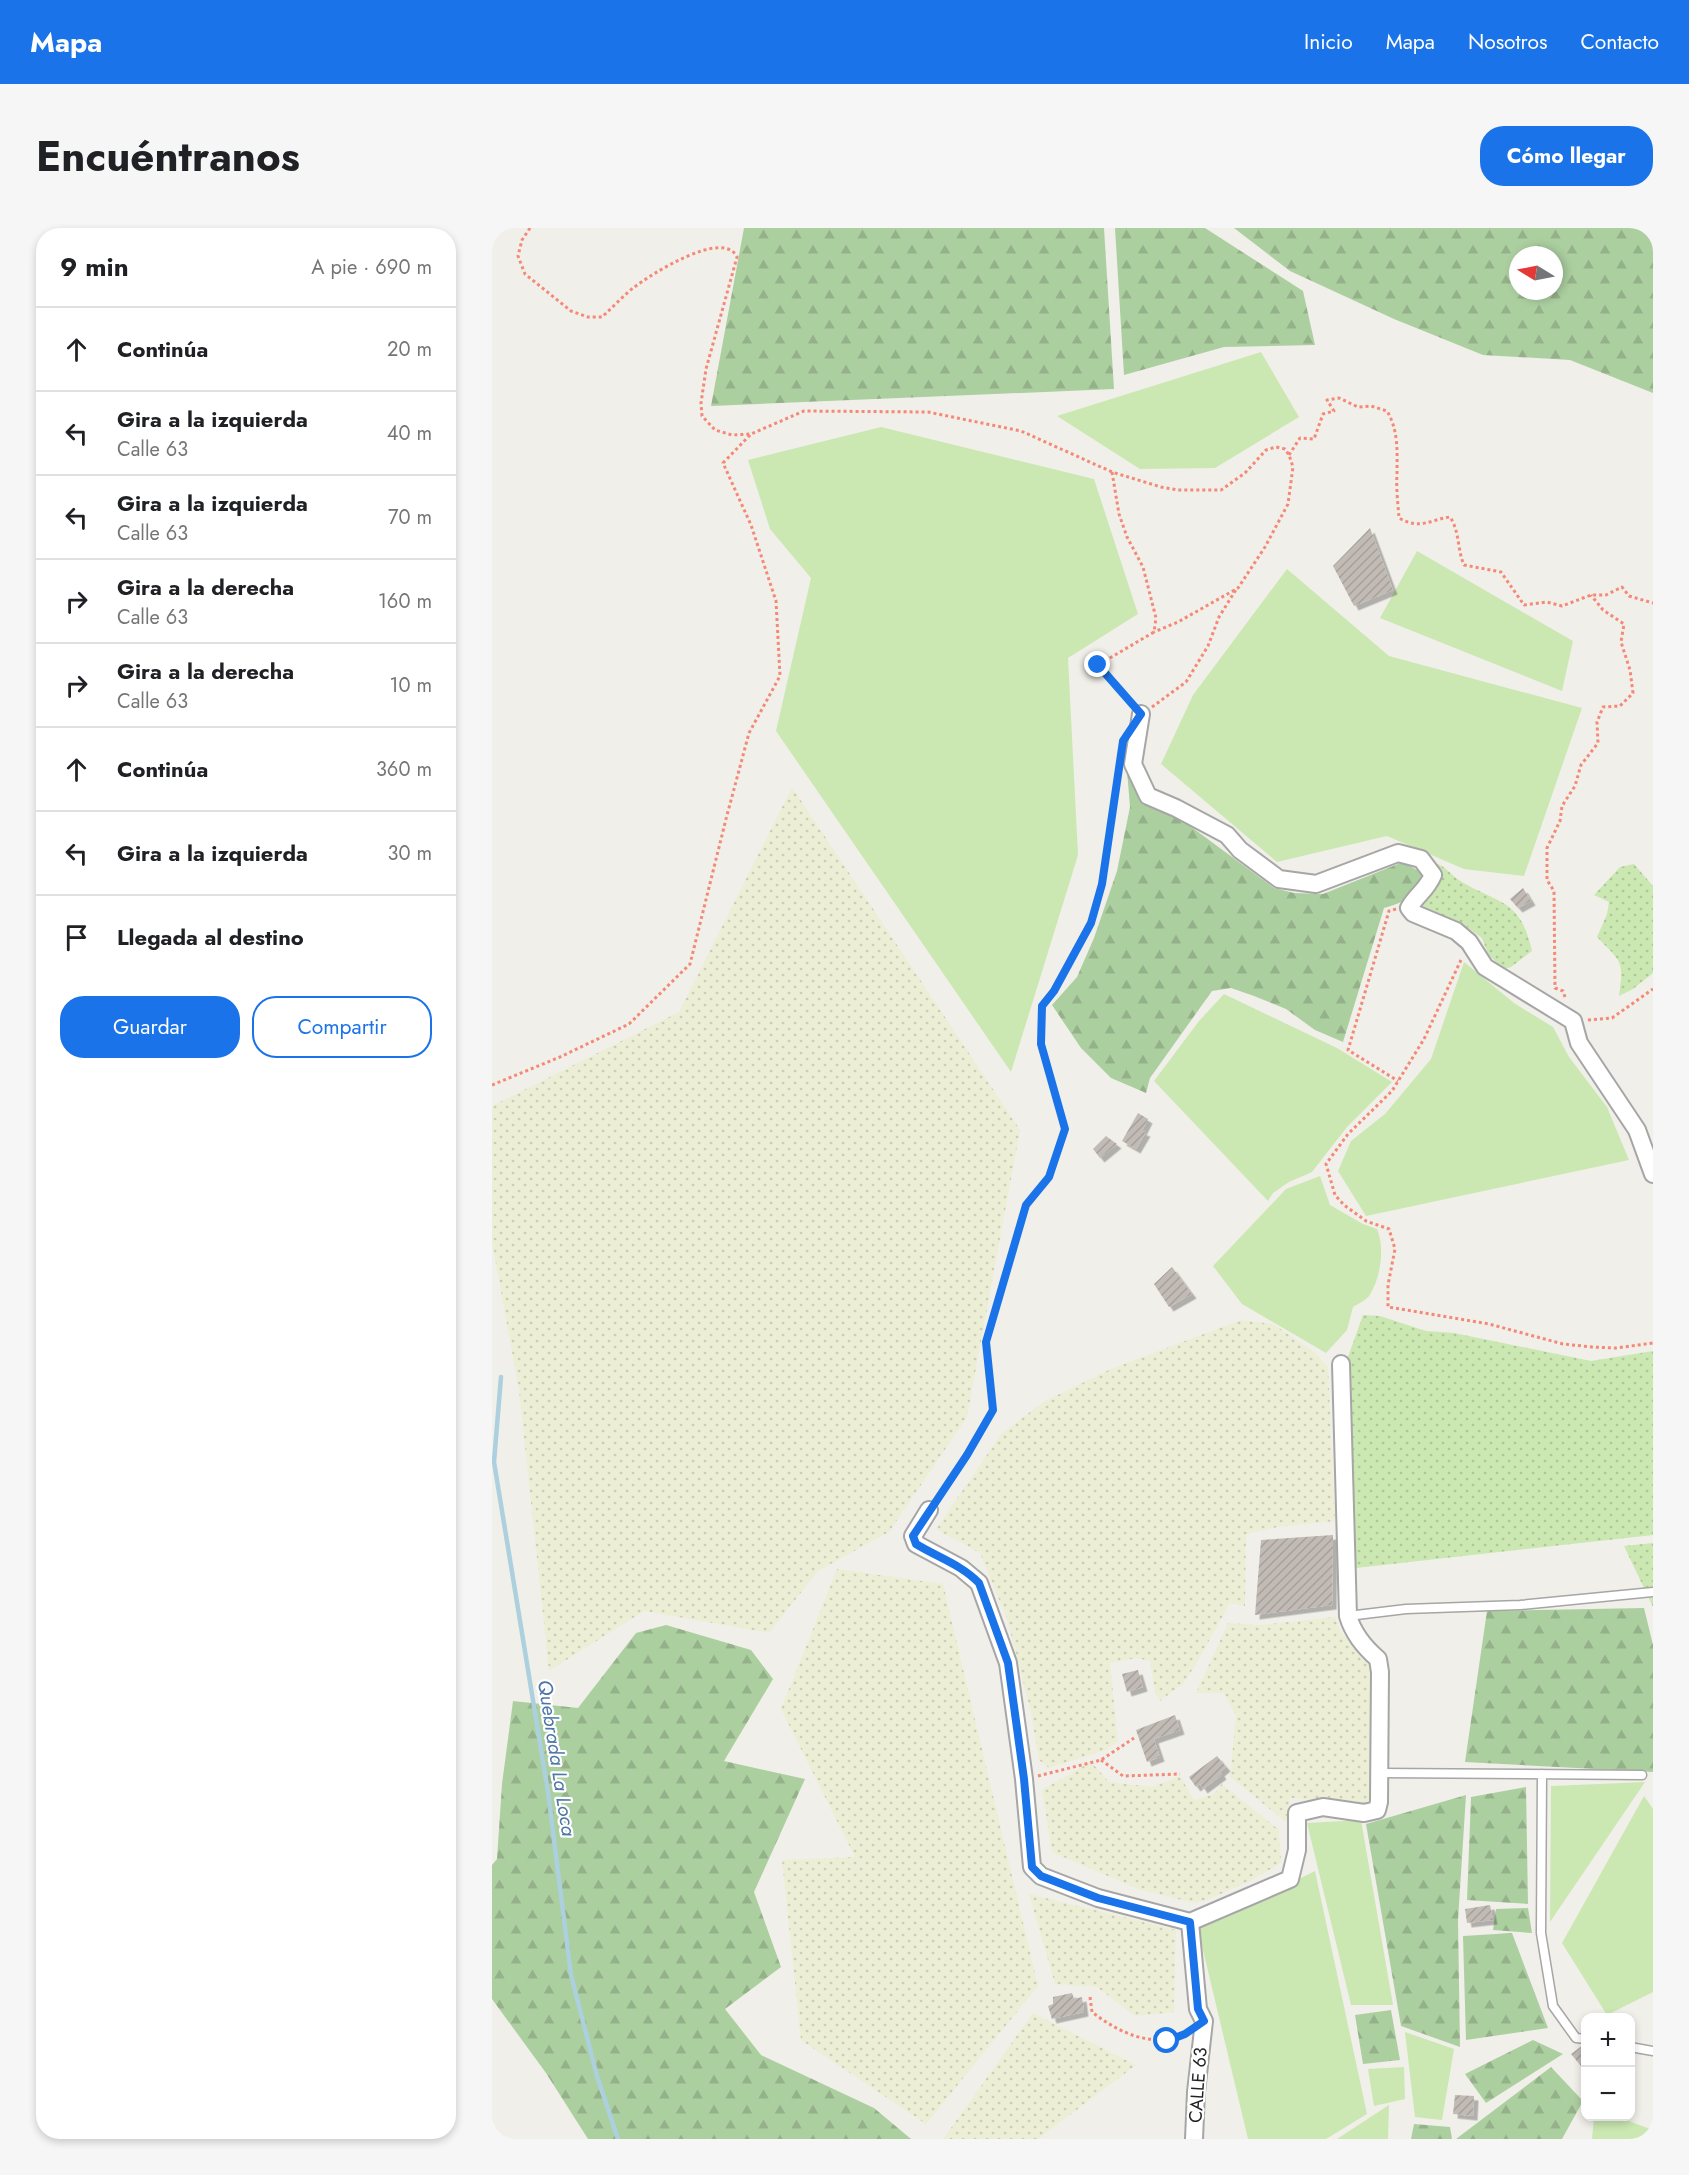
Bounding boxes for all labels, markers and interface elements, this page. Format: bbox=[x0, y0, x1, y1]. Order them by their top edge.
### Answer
text: Mapa bbox=[30, 22, 102, 63]
text: Inicio bbox=[1304, 27, 1353, 57]
text: Mapa bbox=[1386, 27, 1435, 57]
text: Nosotros bbox=[1468, 27, 1547, 57]
text: Contacto bbox=[1580, 27, 1659, 57]
text: Encuéntranos bbox=[36, 126, 300, 187]
button: Cómo llegar bbox=[1480, 126, 1653, 186]
north arrow bbox=[1509, 246, 1563, 300]
text: 9 min bbox=[60, 248, 129, 286]
text: A pie · 690 m bbox=[311, 253, 432, 282]
icon: ahead bbox=[60, 333, 93, 366]
text: Continúa bbox=[117, 333, 208, 365]
text: 20 m bbox=[387, 335, 432, 364]
text: Gira a la izquierda bbox=[117, 403, 308, 435]
icon: left bbox=[60, 417, 93, 450]
text: 40 m bbox=[387, 419, 432, 448]
text: Calle 63 bbox=[117, 435, 188, 464]
text: Gira a la izquierda bbox=[117, 487, 308, 519]
icon: left bbox=[60, 501, 93, 534]
text: 70 m bbox=[388, 503, 432, 532]
text: Calle 63 bbox=[117, 519, 188, 548]
text: Gira a la derecha bbox=[117, 571, 294, 603]
icon: right bbox=[60, 585, 93, 618]
text: 160 m bbox=[378, 587, 432, 616]
text: Calle 63 bbox=[117, 603, 188, 632]
route end bbox=[1084, 651, 1110, 677]
text: Gira a la derecha bbox=[117, 655, 294, 687]
icon: right bbox=[60, 669, 93, 702]
text: 10 m bbox=[389, 671, 432, 700]
text: Calle 63 bbox=[117, 687, 188, 716]
icon: ahead bbox=[60, 753, 93, 786]
text: Continúa bbox=[117, 753, 208, 785]
text: 360 m bbox=[376, 755, 432, 784]
icon: left bbox=[60, 837, 93, 870]
text: Gira a la izquierda bbox=[117, 837, 308, 869]
text: 30 m bbox=[387, 839, 432, 868]
icon: arrive bbox=[60, 921, 93, 954]
text: Llegada al destino bbox=[117, 921, 304, 953]
button: Guardar bbox=[60, 996, 240, 1058]
button: Compartir bbox=[252, 996, 432, 1058]
water label: Quebrada La Loca bbox=[530, 1678, 583, 1838]
map controls bbox=[1581, 2013, 1635, 2121]
button: + bbox=[1581, 2013, 1635, 2067]
route start bbox=[1153, 2027, 1179, 2053]
street label: CALLE 63 bbox=[1182, 2046, 1214, 2124]
button: − bbox=[1581, 2067, 1635, 2121]

